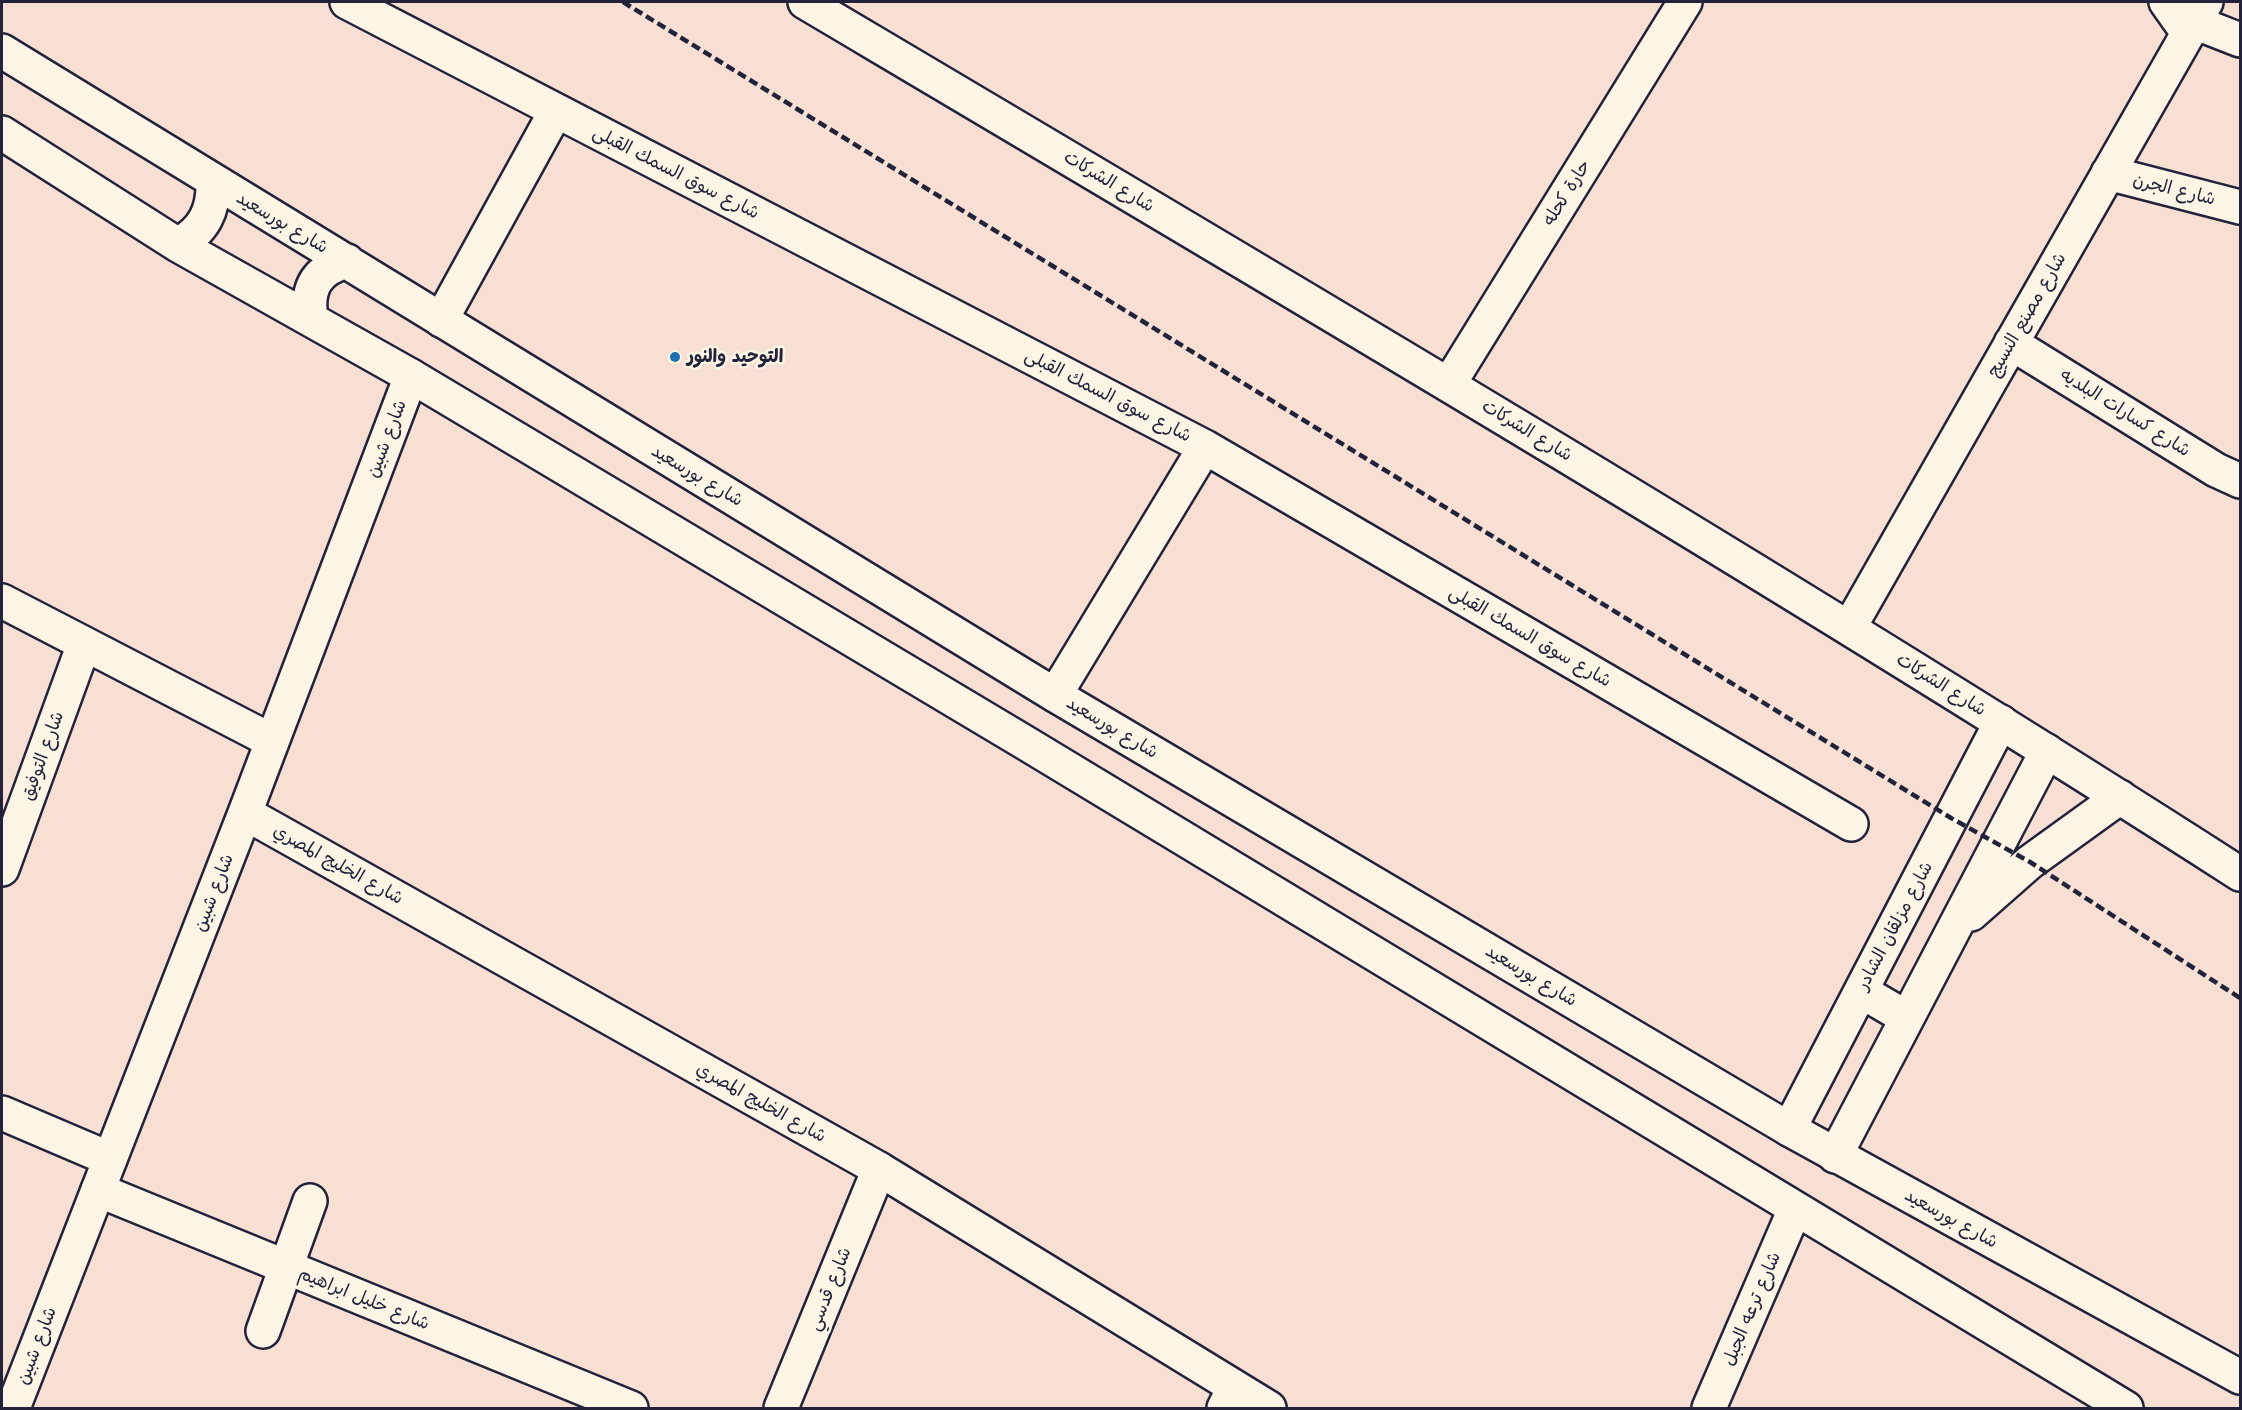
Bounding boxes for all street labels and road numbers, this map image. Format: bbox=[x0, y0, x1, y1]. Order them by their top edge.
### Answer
street label: شارع سوق السمك القبلى bbox=[589, 122, 763, 224]
street label: شارع الشركات bbox=[1060, 147, 1158, 217]
street label: حارة كحله bbox=[1538, 156, 1596, 230]
street label: شارع الجرن bbox=[2131, 169, 2217, 211]
street label: شارع بورسعيد bbox=[232, 187, 332, 259]
street label: شارع مصنع النسيج bbox=[1983, 249, 2071, 381]
street label: شارع سوق السمك القبلى bbox=[1021, 345, 1195, 447]
street label: شارع كسارات البلديه bbox=[2056, 364, 2194, 462]
street label: شارع الشركات bbox=[1478, 396, 1576, 466]
street label: شارع شبين bbox=[362, 397, 412, 481]
street label: شارع بورسعيد bbox=[647, 440, 747, 512]
street label: شارع سوق السمك القبلى bbox=[1445, 582, 1615, 692]
street label: شارع الشركات bbox=[1892, 649, 1990, 721]
street label: شارع بورسعيد bbox=[1062, 692, 1162, 764]
street label: شارع التوفيق bbox=[17, 708, 69, 804]
street label: شارع الخليج المصري bbox=[269, 820, 407, 910]
street label: شارع شبين bbox=[189, 851, 239, 935]
street label: شارع مزلقان الشادر bbox=[1852, 858, 1938, 994]
street label: شارع بورسعيد bbox=[1481, 940, 1581, 1012]
street label: شارع الخليج المصري bbox=[692, 1058, 830, 1148]
street label: شارع بورسعيد bbox=[1901, 1185, 2001, 1253]
street label: شارع قدسي bbox=[803, 1244, 857, 1334]
street label: شارع ترعه الجبل bbox=[1718, 1249, 1786, 1369]
street label: شارع خليل ابراهيم bbox=[295, 1263, 433, 1335]
street label: شارع شبين bbox=[12, 1304, 62, 1388]

